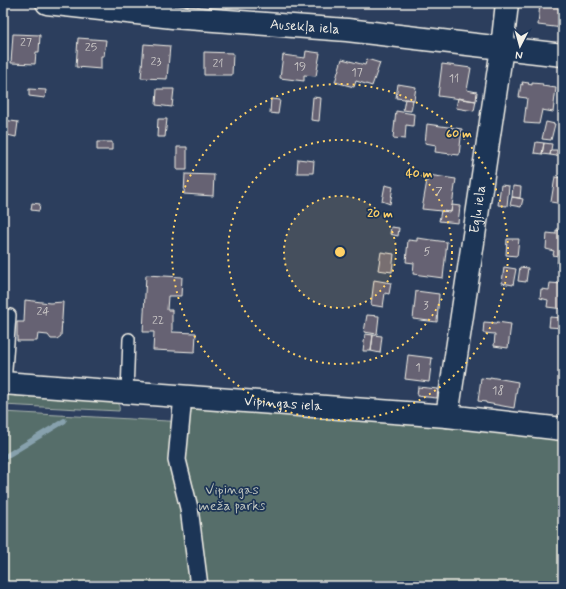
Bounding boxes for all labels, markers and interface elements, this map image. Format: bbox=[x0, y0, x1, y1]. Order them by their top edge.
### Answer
street label: Ausekļa iela bbox=[269, 15, 340, 38]
north arrow bbox=[500, 26, 540, 66]
house number: 27 bbox=[20, 35, 32, 51]
house number: 25 bbox=[85, 40, 97, 56]
text: N bbox=[515, 48, 523, 62]
house number: 23 bbox=[151, 54, 161, 70]
house number: 21 bbox=[212, 56, 224, 72]
house number: 19 bbox=[294, 59, 306, 75]
house number: 17 bbox=[351, 65, 363, 81]
house number: 11 bbox=[449, 71, 459, 87]
text: 60 m bbox=[446, 126, 472, 142]
text: 40 m bbox=[406, 166, 433, 182]
house number: 7 bbox=[435, 184, 443, 200]
street label: Egļu iela bbox=[465, 184, 490, 235]
text: 20 m bbox=[367, 206, 393, 222]
house number: 5 bbox=[423, 244, 431, 260]
centre of rings bbox=[333, 245, 347, 259]
house number: 3 bbox=[423, 298, 429, 314]
house number: 24 bbox=[36, 304, 50, 320]
house number: 22 bbox=[152, 313, 164, 329]
house number: 1 bbox=[415, 360, 421, 376]
house number: 18 bbox=[492, 383, 504, 399]
street label: Vipingas iela bbox=[243, 392, 324, 416]
park label: Vipingas meža parks bbox=[199, 481, 265, 515]

